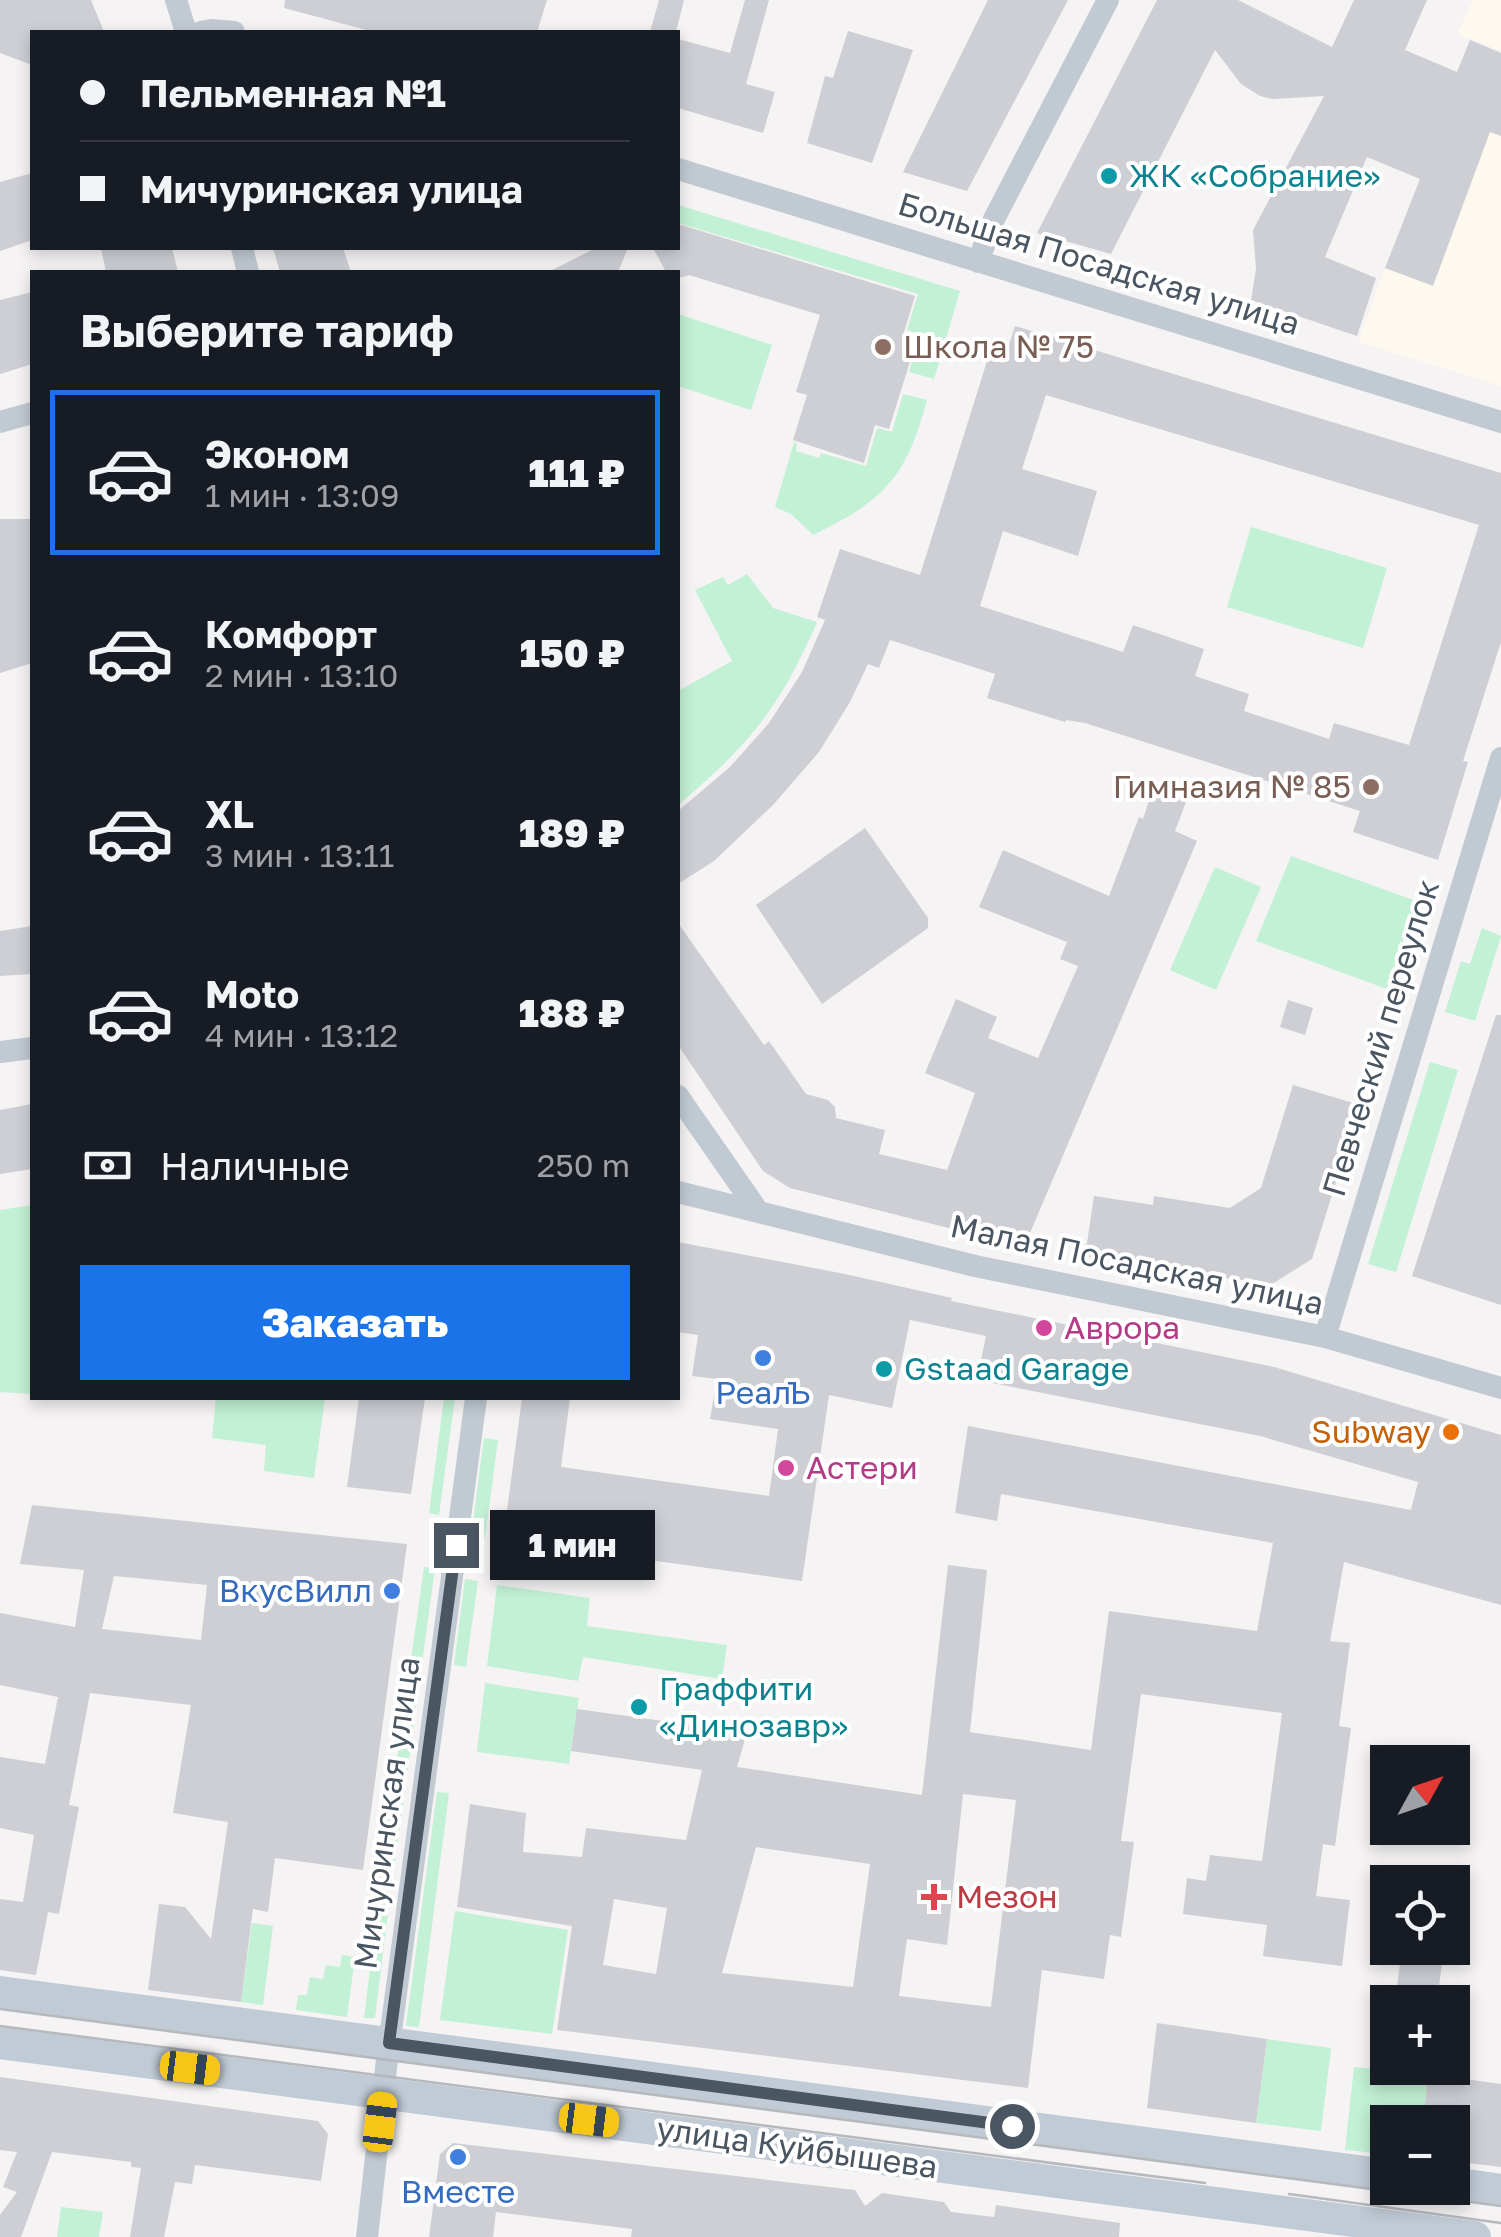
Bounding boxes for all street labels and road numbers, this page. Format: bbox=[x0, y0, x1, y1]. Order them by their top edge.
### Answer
street label: Большая Посадская улица bbox=[894, 184, 1305, 342]
street label: Певческий переулок bbox=[1314, 875, 1446, 1200]
street label: Малая Посадская улица bbox=[947, 1206, 1327, 1322]
street label: Мичуринская улица bbox=[345, 1654, 427, 1971]
street label: улица Куйбышева bbox=[654, 2108, 940, 2186]

